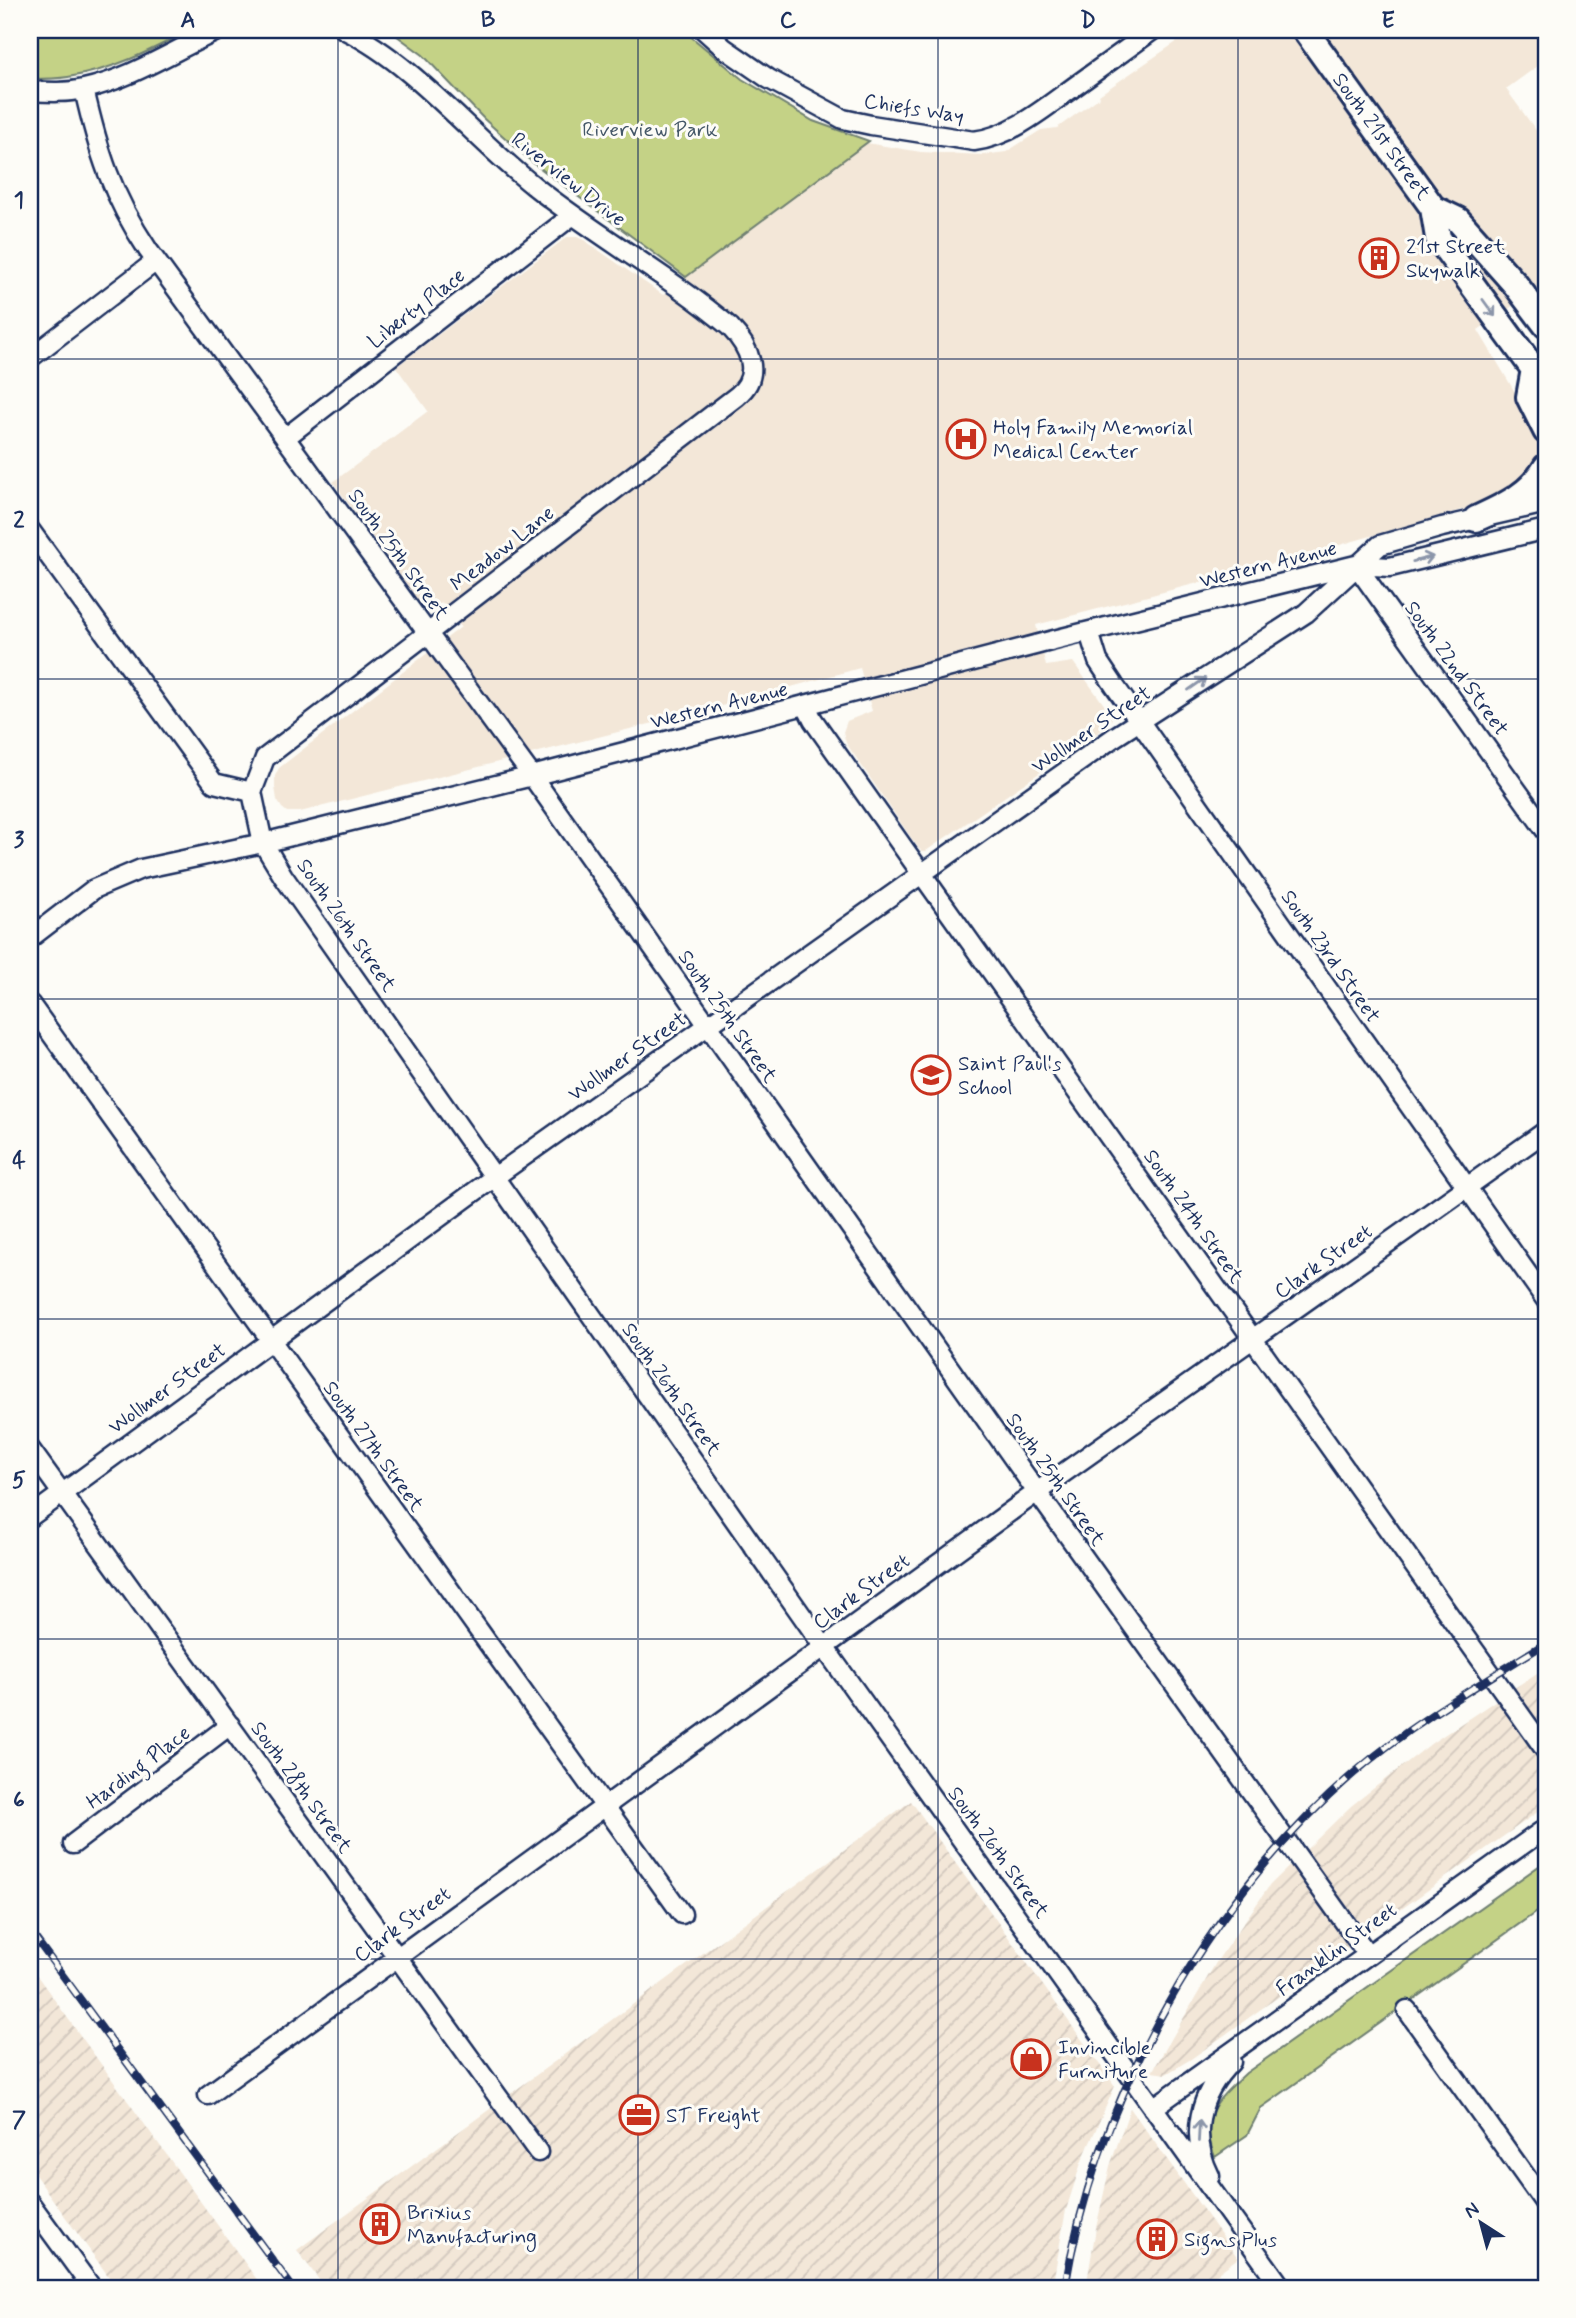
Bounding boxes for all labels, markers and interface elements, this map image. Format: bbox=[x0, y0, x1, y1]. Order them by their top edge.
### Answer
text: A bbox=[180, 6, 196, 36]
text: B bbox=[481, 6, 496, 36]
text: C bbox=[780, 6, 797, 36]
text: D bbox=[1080, 6, 1096, 36]
text: E bbox=[1381, 6, 1395, 36]
street label: South 21st Street bbox=[1326, 67, 1437, 206]
street label: Chiefs Way bbox=[862, 87, 966, 131]
park label: Riverview Park bbox=[582, 116, 718, 144]
street label: Riverview Drive bbox=[505, 126, 632, 234]
text: 1 bbox=[14, 186, 24, 216]
place label: 21st Street Skywalk bbox=[1406, 233, 1506, 285]
building icon: 21st Street Skywalk bbox=[1358, 237, 1400, 279]
street label: Liberty Place bbox=[362, 262, 471, 356]
one-way arrow bbox=[1482, 298, 1496, 317]
place label: Holy Family Memorial Medical Center bbox=[993, 414, 1193, 466]
hospital icon: Holy Family Memorial Medical Center bbox=[945, 418, 987, 460]
street label: South 25th Street bbox=[341, 483, 456, 627]
street label: Meadow Lane bbox=[445, 499, 560, 598]
text: 2 bbox=[13, 506, 25, 536]
street label: Western Avenue bbox=[1197, 534, 1340, 596]
one-way arrow bbox=[1412, 552, 1434, 565]
street label: South 22nd Street bbox=[1398, 595, 1515, 742]
street label: Western Avenue bbox=[648, 675, 791, 737]
one-way arrow bbox=[1187, 677, 1206, 691]
street label: Wollmer Street bbox=[1026, 679, 1157, 780]
text: 3 bbox=[14, 826, 25, 856]
street label: South 26th Street bbox=[290, 853, 403, 998]
street label: South 23rd Street bbox=[1274, 885, 1387, 1029]
street label: South 25th Street bbox=[671, 945, 784, 1089]
street label: Wollmer Street bbox=[563, 1005, 693, 1108]
place label: Saint Paul's School bbox=[958, 1050, 1061, 1102]
school or university icon: Saint Paul's School bbox=[910, 1054, 952, 1096]
street label: South 24th Street bbox=[1136, 1144, 1250, 1290]
text: 4 bbox=[12, 1146, 26, 1176]
street label: Clark Street bbox=[1269, 1218, 1378, 1306]
street label: South 26th Street bbox=[615, 1317, 728, 1462]
street label: Wollmer Street bbox=[103, 1337, 232, 1441]
street label: South 27th Street bbox=[316, 1375, 431, 1518]
street label: South 25th Street bbox=[999, 1408, 1112, 1552]
text: 5 bbox=[12, 1466, 26, 1496]
street label: Clark Street bbox=[807, 1547, 916, 1636]
street label: South 28th Street bbox=[244, 1716, 359, 1860]
street label: Harding Place bbox=[81, 1719, 198, 1818]
street label: South 26th Street bbox=[941, 1781, 1056, 1925]
text: 6 bbox=[13, 1786, 25, 1816]
street label: Clark Street bbox=[348, 1880, 457, 1969]
street label: Franklin Street bbox=[1270, 1896, 1403, 2003]
place label: Invincible Furniture bbox=[1058, 2034, 1151, 2086]
shop icon: Invincible Furniture bbox=[1010, 2038, 1052, 2080]
office icon: ST Freight bbox=[618, 2094, 660, 2136]
place label: ST Freight bbox=[666, 2102, 761, 2130]
text: 7 bbox=[12, 2106, 26, 2136]
one-way arrow bbox=[1193, 2120, 1206, 2143]
north arrow bbox=[1446, 2188, 1516, 2258]
text: N bbox=[1459, 2197, 1484, 2224]
place label: Brixius Manufacturing bbox=[407, 2199, 537, 2252]
building icon: Brixius Manufacturing bbox=[359, 2203, 401, 2245]
building icon: Signs Plus bbox=[1136, 2218, 1178, 2260]
place label: Signs Plus bbox=[1184, 2226, 1277, 2256]

